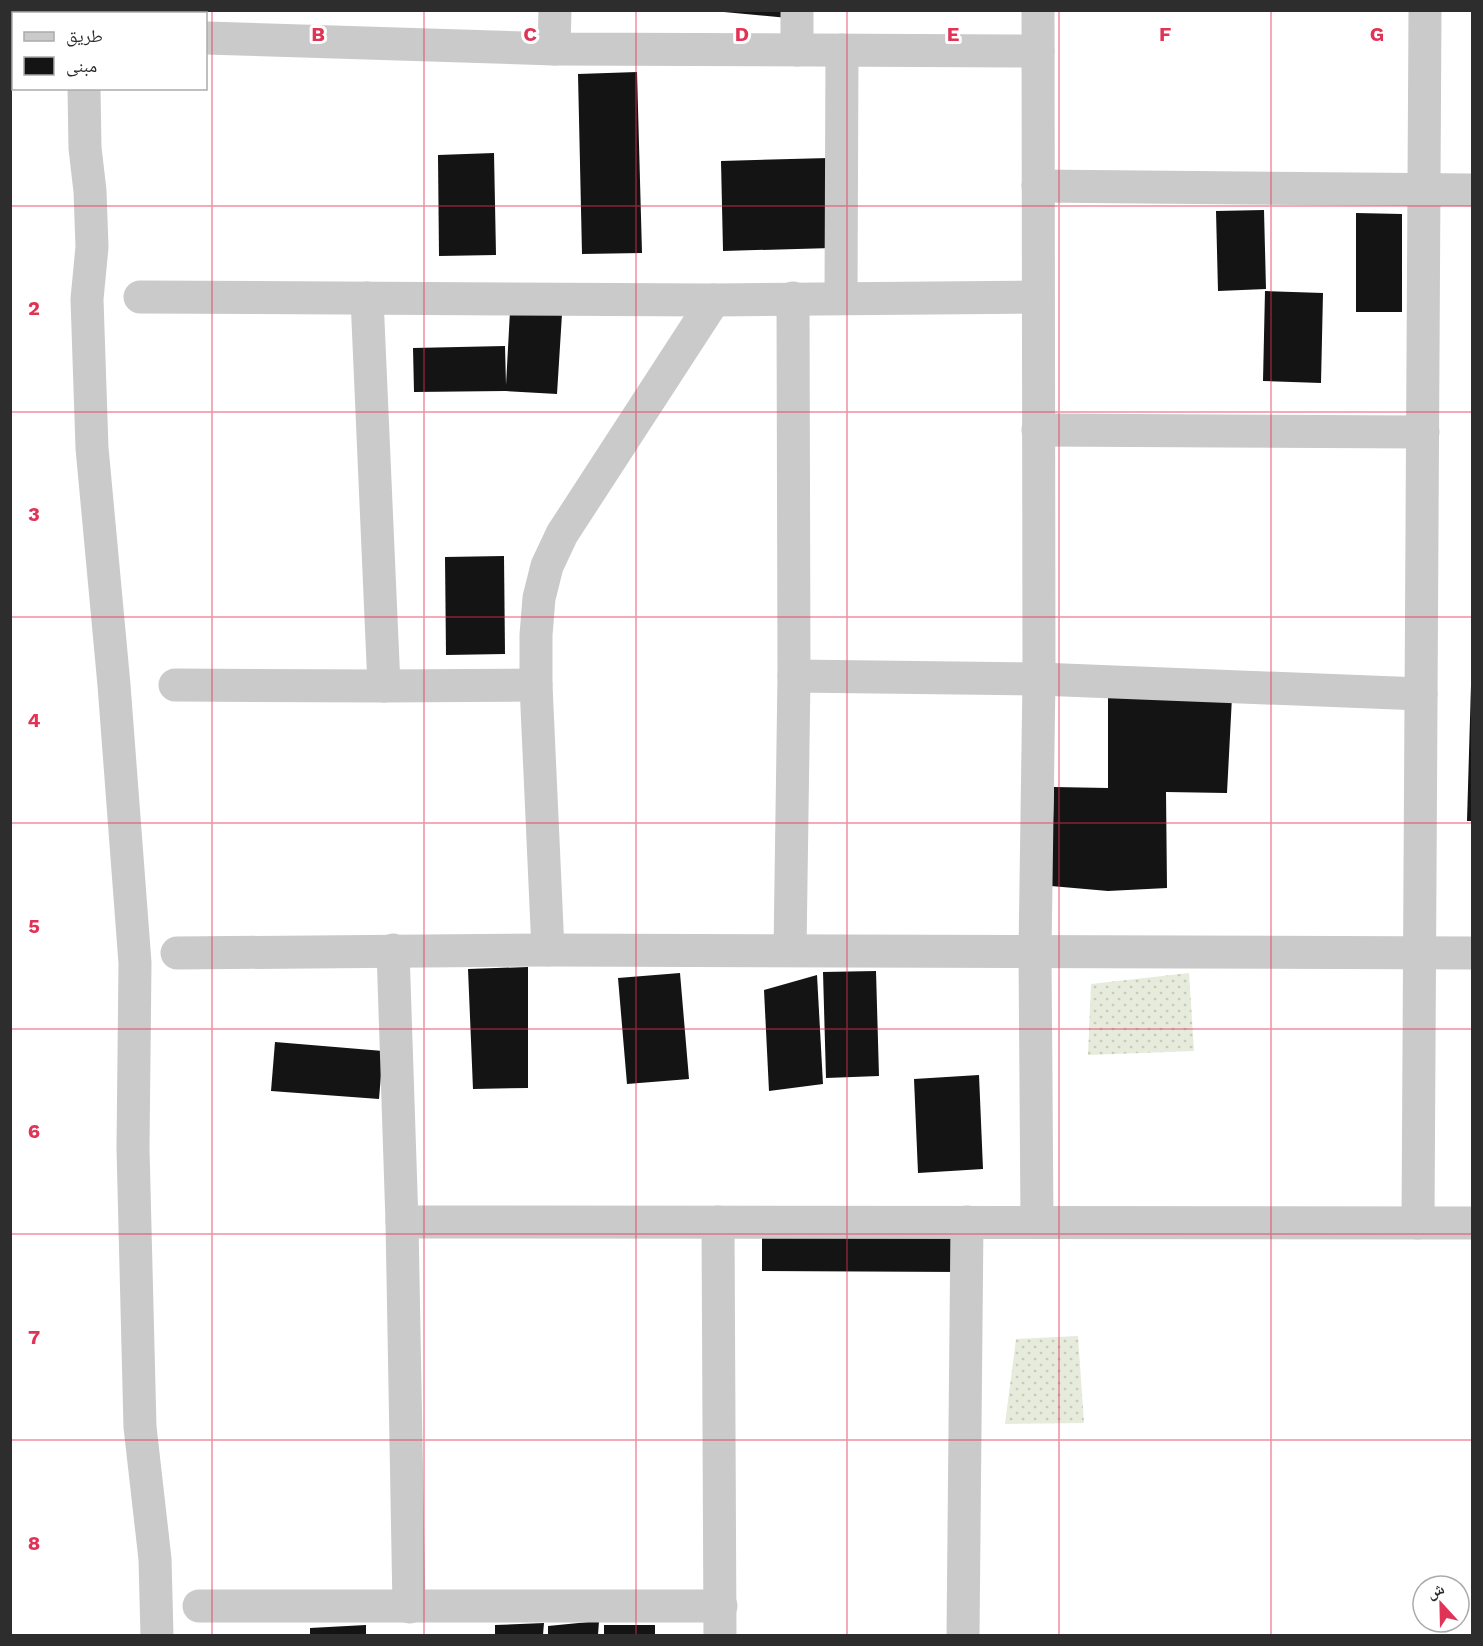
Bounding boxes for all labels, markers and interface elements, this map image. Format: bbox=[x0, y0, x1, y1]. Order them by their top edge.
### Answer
legend bbox=[12, 12, 207, 90]
text: B bbox=[311, 22, 325, 46]
text: C bbox=[523, 22, 537, 46]
text: D bbox=[735, 22, 749, 46]
text: E bbox=[947, 22, 959, 46]
text: F bbox=[1159, 22, 1171, 46]
text: G bbox=[1370, 22, 1384, 46]
text: طريق bbox=[66, 25, 103, 47]
text: مبنى bbox=[66, 55, 97, 77]
text: 2 bbox=[28, 296, 40, 320]
text: 3 bbox=[28, 502, 40, 526]
text: 4 bbox=[28, 708, 41, 732]
text: 5 bbox=[28, 914, 40, 938]
text: 6 bbox=[28, 1119, 40, 1143]
text: 7 bbox=[28, 1325, 40, 1349]
text: 8 bbox=[28, 1531, 40, 1555]
north arrow bbox=[1411, 1574, 1471, 1634]
text: ش bbox=[1424, 1579, 1447, 1603]

